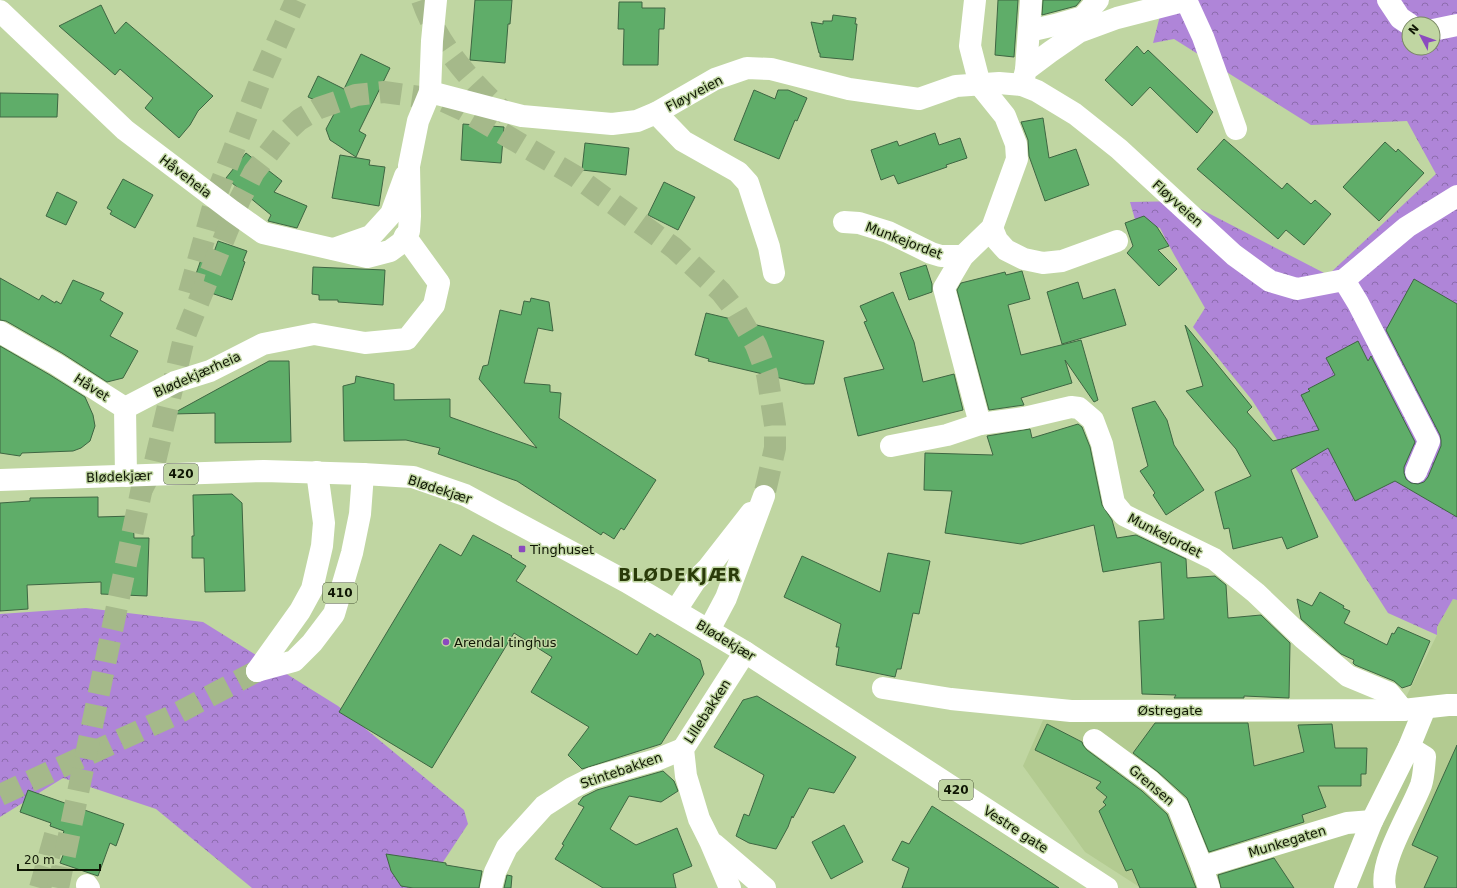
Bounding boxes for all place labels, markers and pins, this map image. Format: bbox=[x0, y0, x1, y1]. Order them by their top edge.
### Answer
place label: Tinghuset bbox=[529, 542, 594, 557]
marker: Tinghuset bbox=[517, 544, 527, 554]
place label: Arendal tinghus bbox=[454, 635, 557, 650]
marker: Arendal tinghus bbox=[441, 637, 451, 647]

